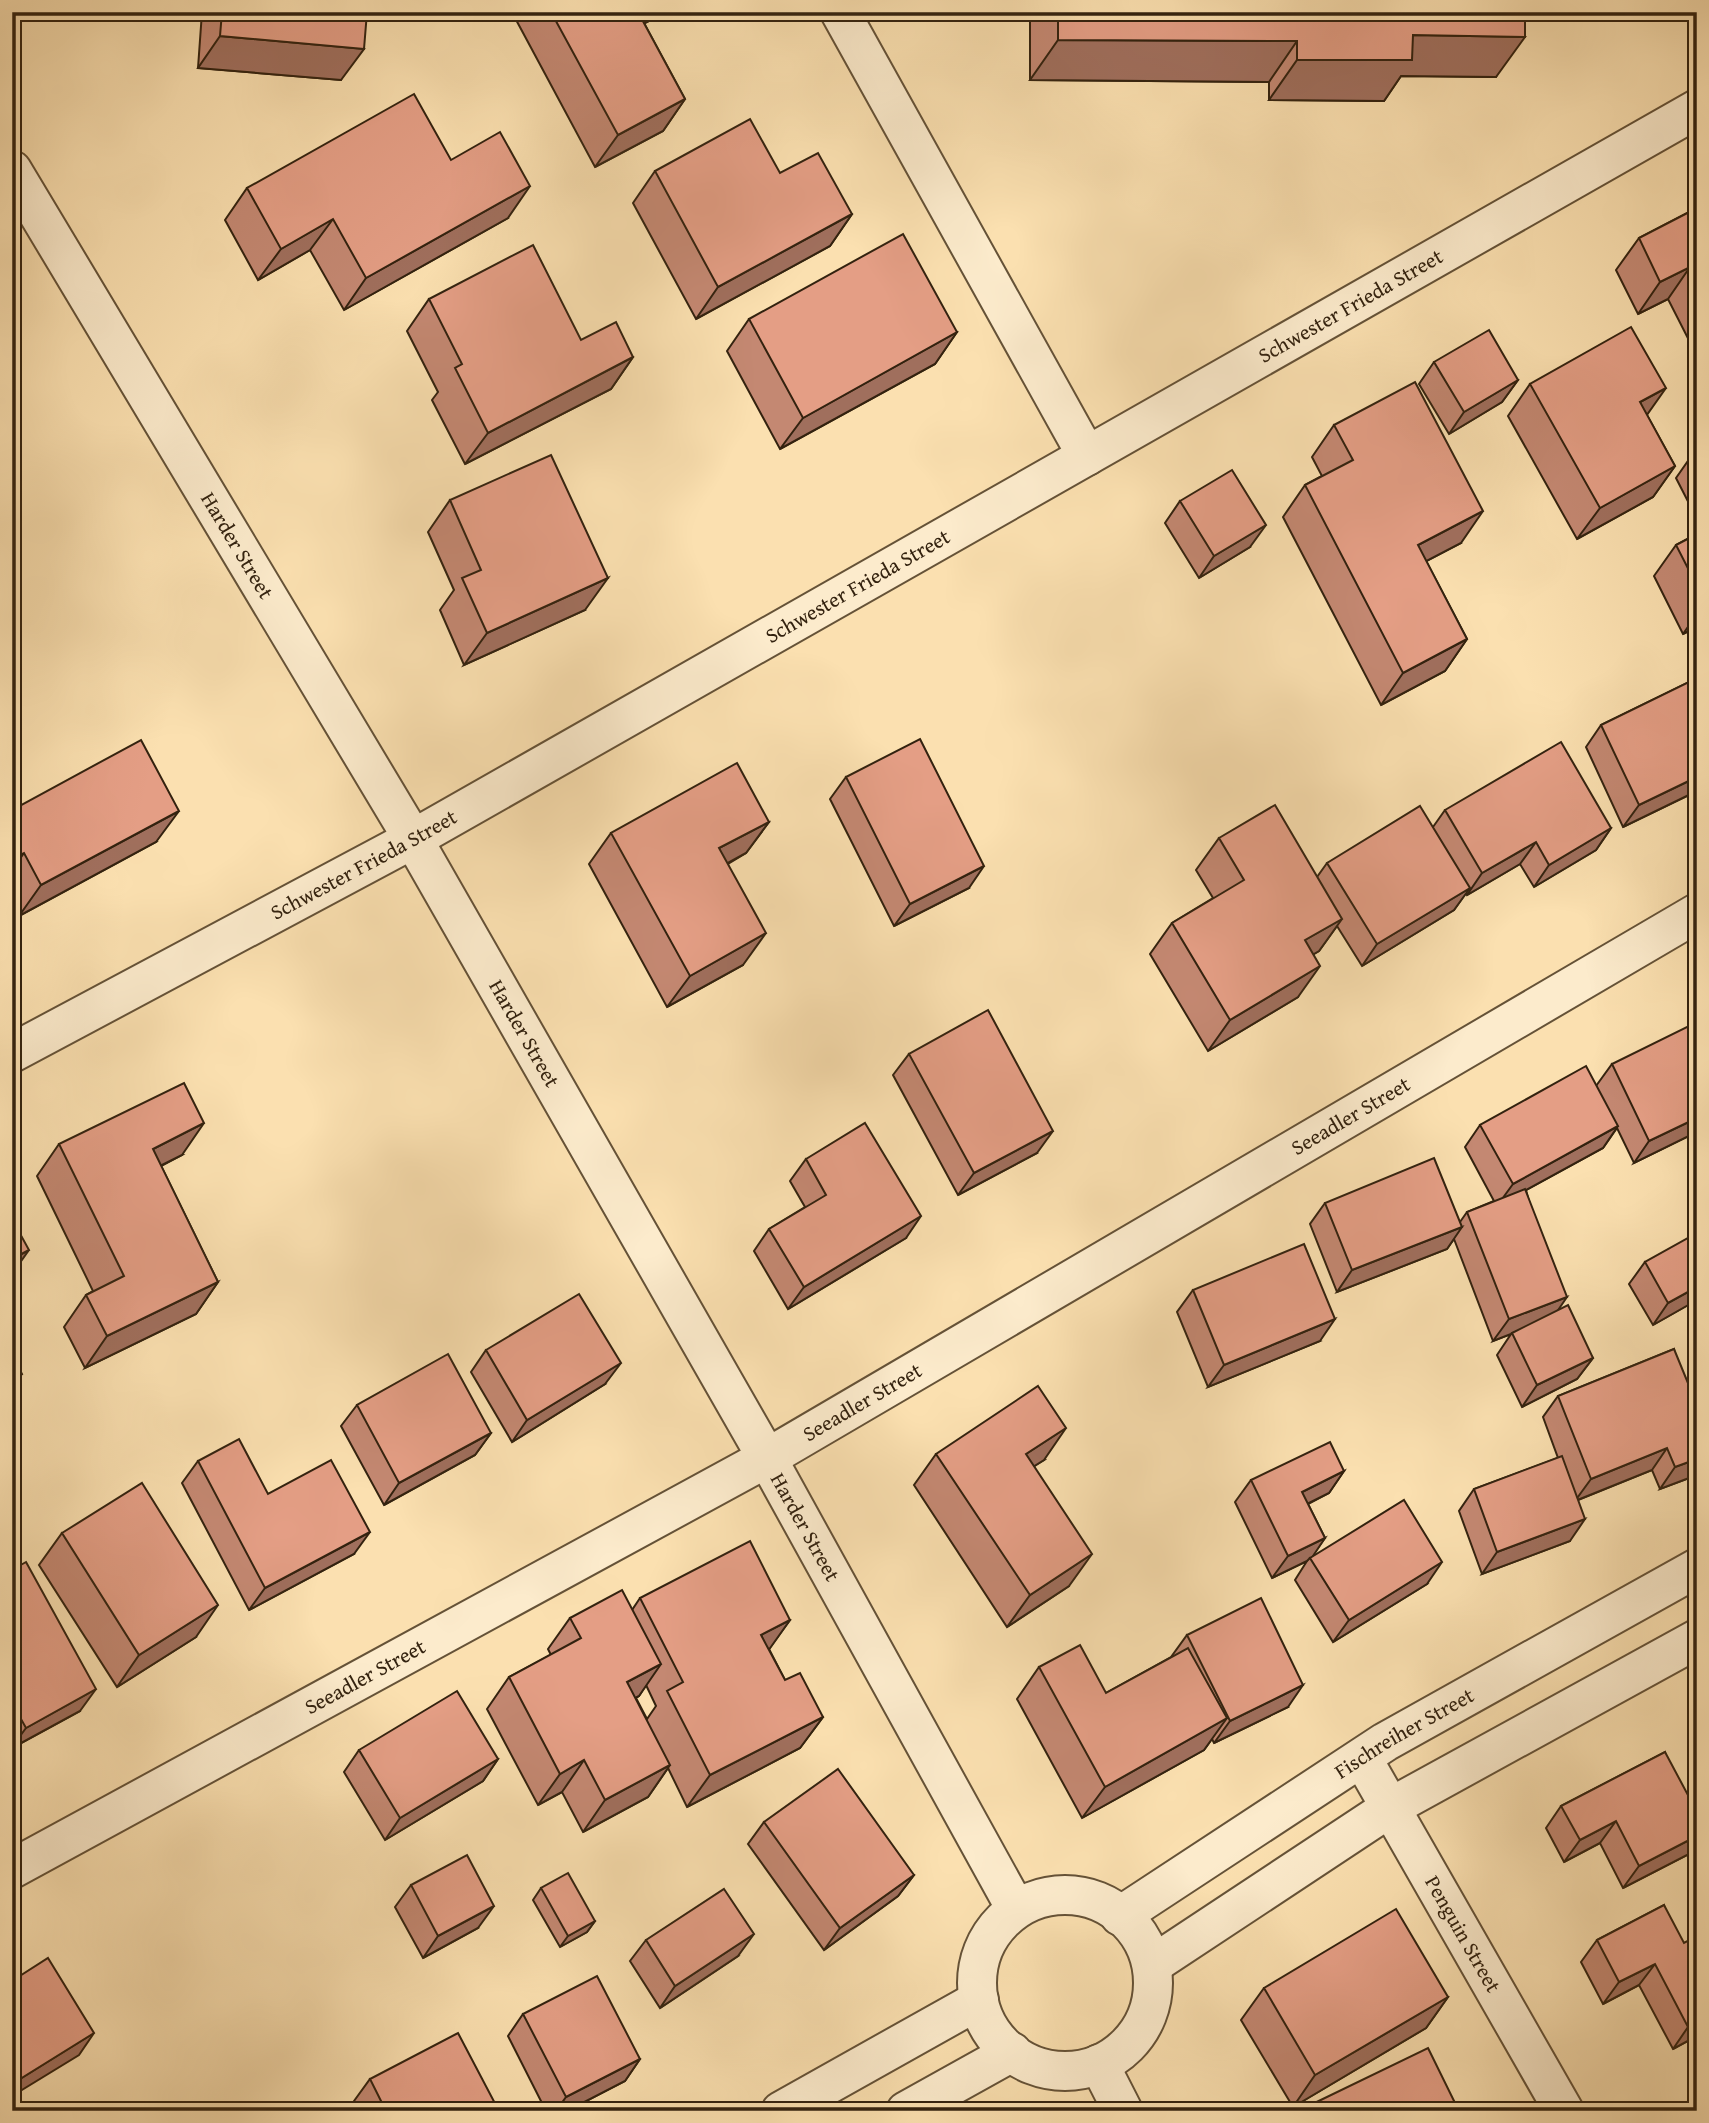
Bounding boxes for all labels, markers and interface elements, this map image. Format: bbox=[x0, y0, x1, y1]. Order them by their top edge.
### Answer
street label: Schwester Frieda Street bbox=[1252, 240, 1449, 370]
street label: Harder Street bbox=[194, 486, 282, 605]
street label: Schwester Frieda Street bbox=[759, 521, 956, 651]
street label: Schwester Frieda Street bbox=[265, 801, 463, 927]
street label: Harder Street bbox=[481, 974, 568, 1093]
street label: Seeadler Street bbox=[1285, 1068, 1416, 1163]
street label: Seeadler Street bbox=[797, 1354, 928, 1449]
street label: Harder Street bbox=[763, 1467, 848, 1587]
street label: Seeadler Street bbox=[299, 1631, 431, 1722]
street label: Fischreiher Street bbox=[1328, 1679, 1480, 1786]
street label: Penguin Street bbox=[1417, 1870, 1509, 1999]

